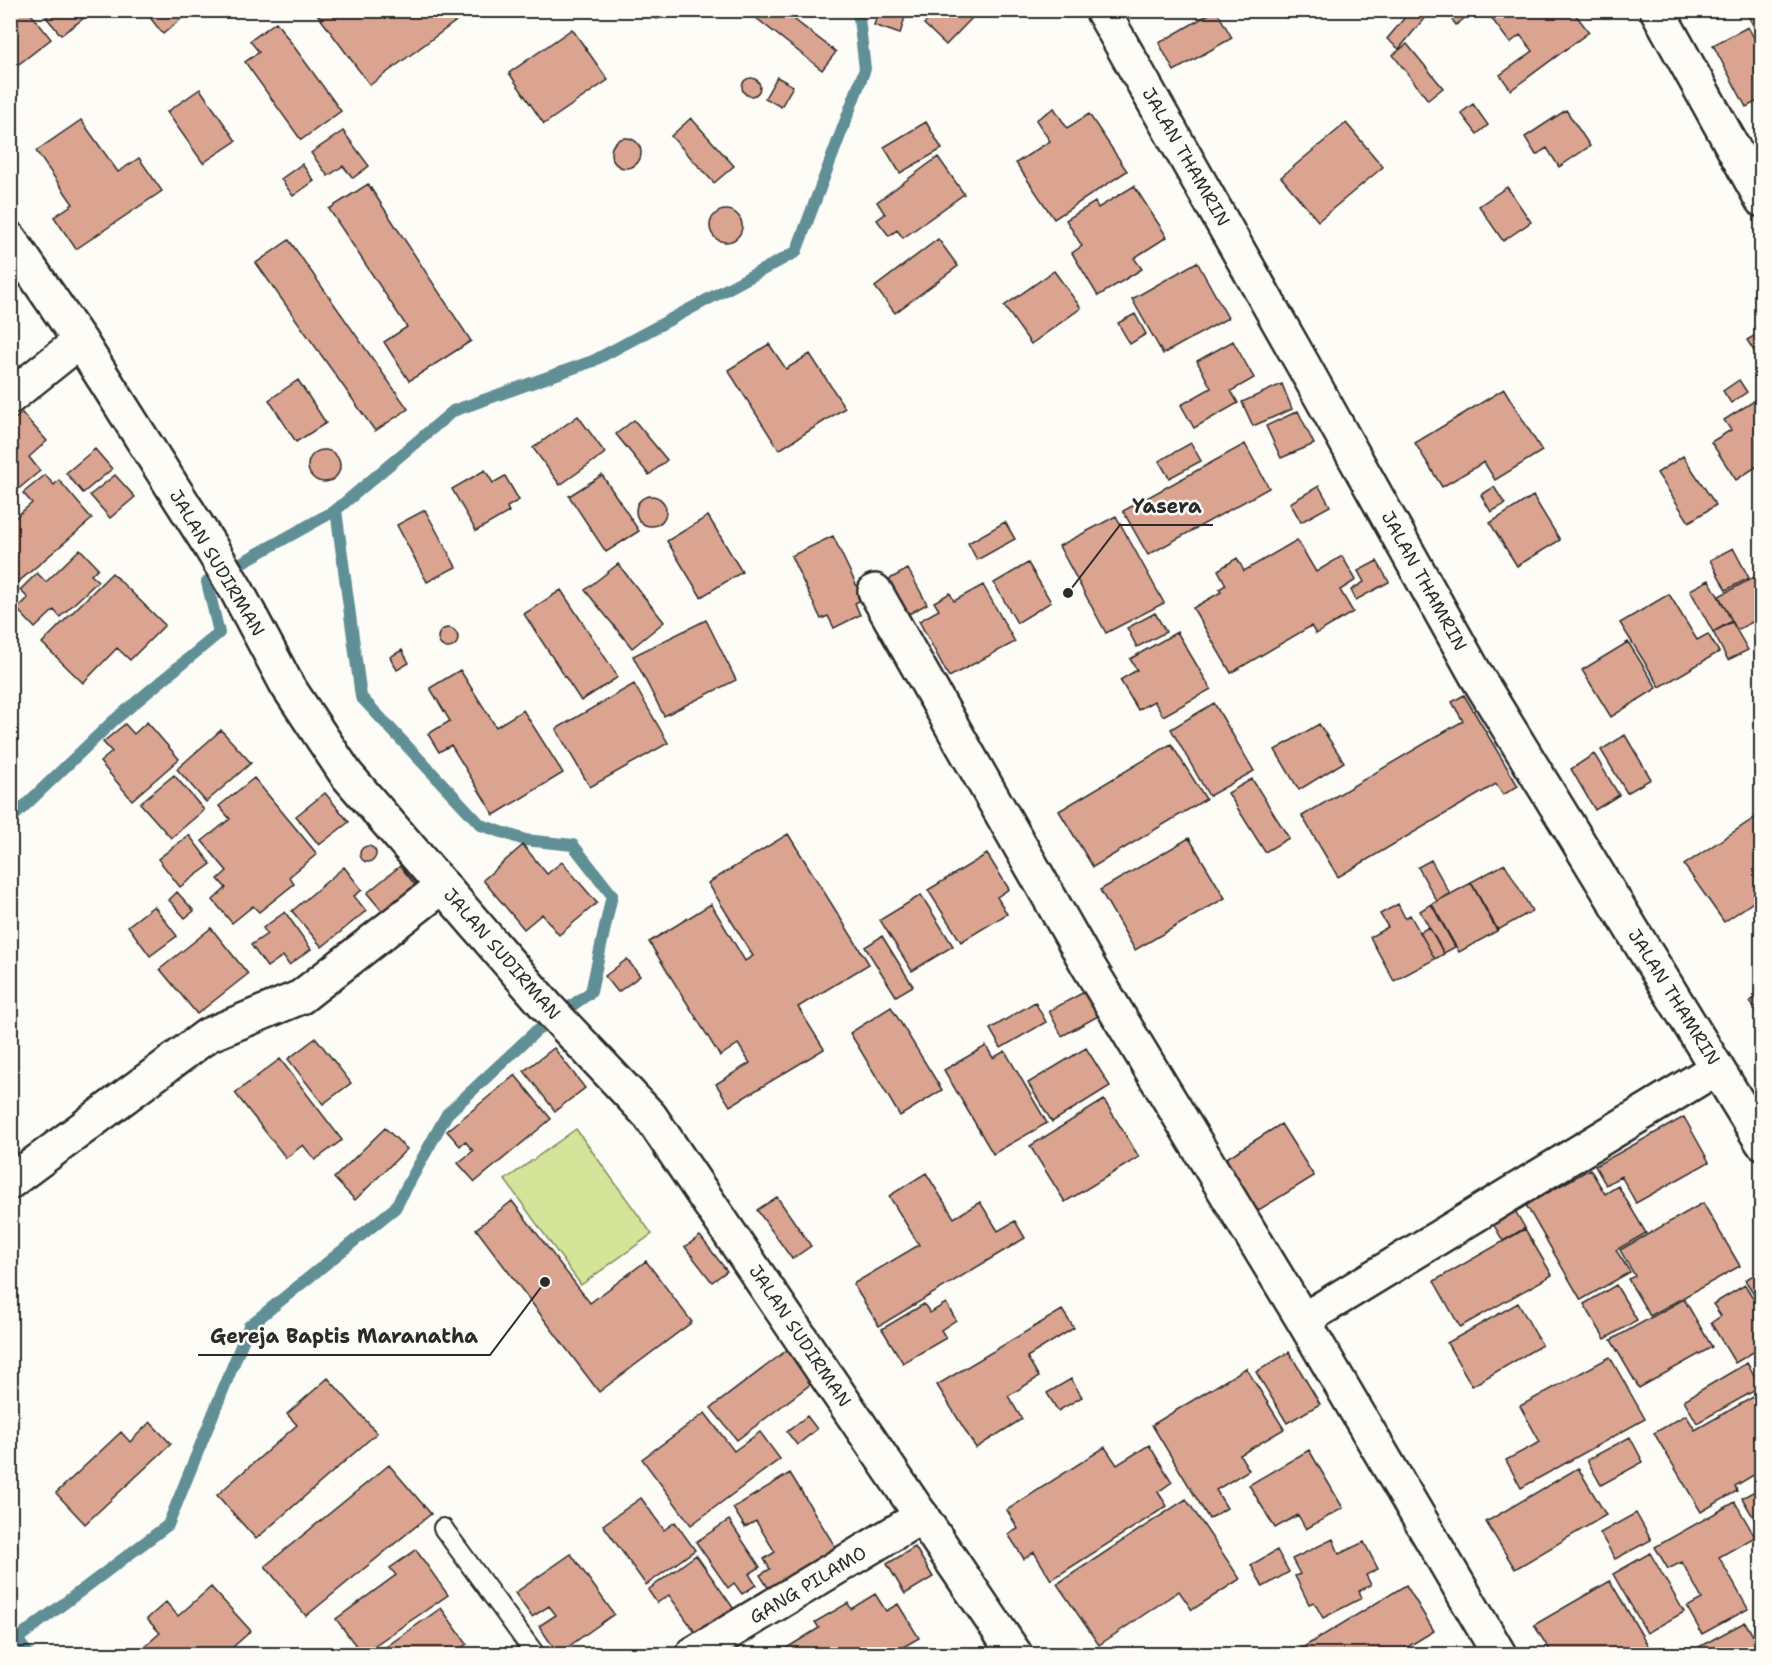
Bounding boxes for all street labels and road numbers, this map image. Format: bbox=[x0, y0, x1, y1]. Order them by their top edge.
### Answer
street label: JALAN THAMRIN bbox=[1137, 83, 1235, 231]
street label: JALAN SUDIRMAN bbox=[164, 485, 270, 641]
street label: JALAN THAMRIN bbox=[1376, 507, 1472, 655]
street label: JALAN SUDIRMAN bbox=[438, 883, 566, 1025]
street label: JALAN THAMRIN bbox=[1622, 924, 1726, 1070]
street label: JALAN SUDIRMAN bbox=[743, 1260, 857, 1412]
street label: GANG PILAMO bbox=[745, 1541, 871, 1629]

